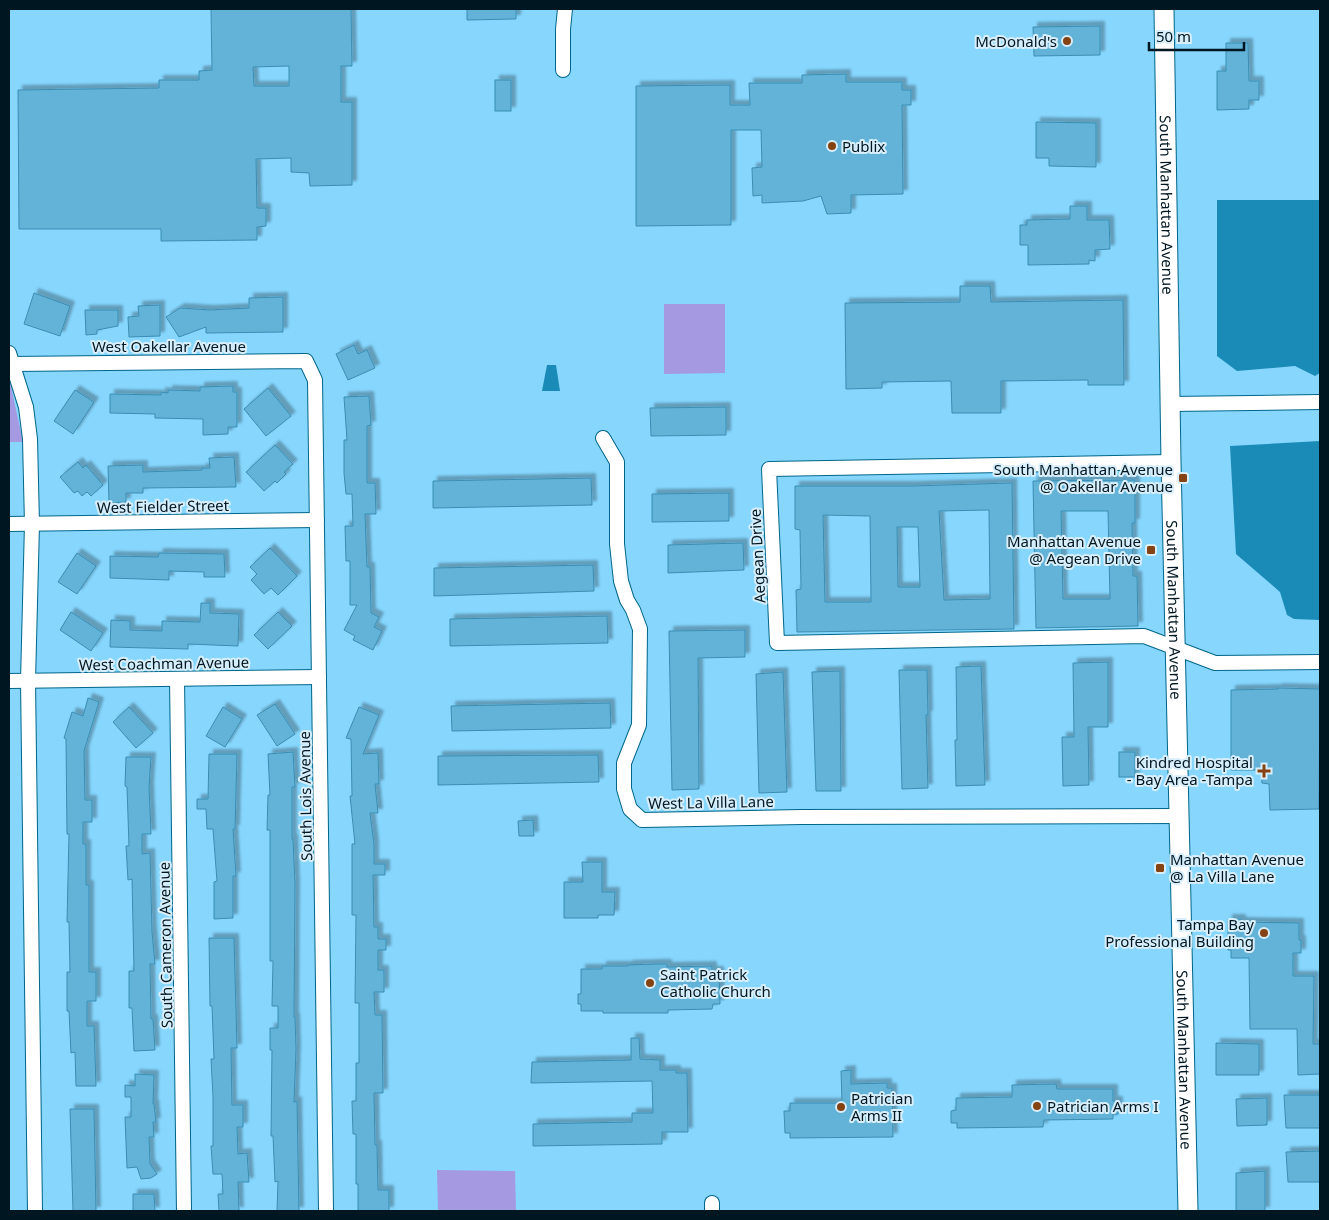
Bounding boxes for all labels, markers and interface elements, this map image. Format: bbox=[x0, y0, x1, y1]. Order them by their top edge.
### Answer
scale bar bbox=[1149, 20, 1244, 52]
text: 50 m bbox=[1156, 26, 1191, 46]
place label: McDonald's bbox=[975, 31, 1057, 51]
marker: McDonald's bbox=[1061, 35, 1073, 47]
street label: South Manhattan Avenue bbox=[1156, 115, 1178, 295]
place label: Publix bbox=[842, 136, 885, 156]
marker: Publix bbox=[826, 140, 838, 152]
street label: West Oakellar Avenue bbox=[92, 336, 246, 356]
place label: South Manhattan Avenue @ Oakellar Avenue bbox=[994, 459, 1173, 496]
marker: South Manhattan Avenue @ Oakellar Avenue bbox=[1177, 472, 1189, 484]
street label: West Fielder Street bbox=[97, 495, 230, 517]
street label: Aegean Drive bbox=[745, 508, 769, 604]
street label: South Manhattan Avenue bbox=[1162, 520, 1186, 700]
place label: Manhattan Avenue @ Aegean Drive bbox=[1007, 531, 1141, 568]
marker: Manhattan Avenue @ Aegean Drive bbox=[1145, 544, 1157, 556]
street label: West Coachman Avenue bbox=[79, 652, 249, 674]
street label: South Lois Avenue bbox=[294, 731, 316, 861]
place label: Kindred Hospital - Bay Area -Tampa bbox=[1127, 752, 1253, 789]
marker: Kindred Hospital - Bay Area -Tampa bbox=[1257, 764, 1271, 778]
street label: West La Villa Lane bbox=[648, 791, 774, 813]
place label: Manhattan Avenue @ La Villa Lane bbox=[1170, 849, 1304, 886]
street label: South Cameron Avenue bbox=[154, 862, 176, 1028]
marker: Manhattan Avenue @ La Villa Lane bbox=[1154, 862, 1166, 874]
place label: Tampa Bay Professional Building bbox=[1105, 914, 1254, 951]
marker: Tampa Bay Professional Building bbox=[1258, 927, 1270, 939]
place label: Saint Patrick Catholic Church bbox=[660, 964, 771, 1001]
street label: South Manhattan Avenue bbox=[1173, 970, 1197, 1150]
marker: Saint Patrick Catholic Church bbox=[644, 977, 656, 989]
place label: Patrician Arms II bbox=[851, 1088, 913, 1125]
place label: Patrician Arms I bbox=[1047, 1096, 1159, 1116]
marker: Patrician Arms I bbox=[1031, 1100, 1043, 1112]
marker: Patrician Arms II bbox=[835, 1101, 847, 1113]

